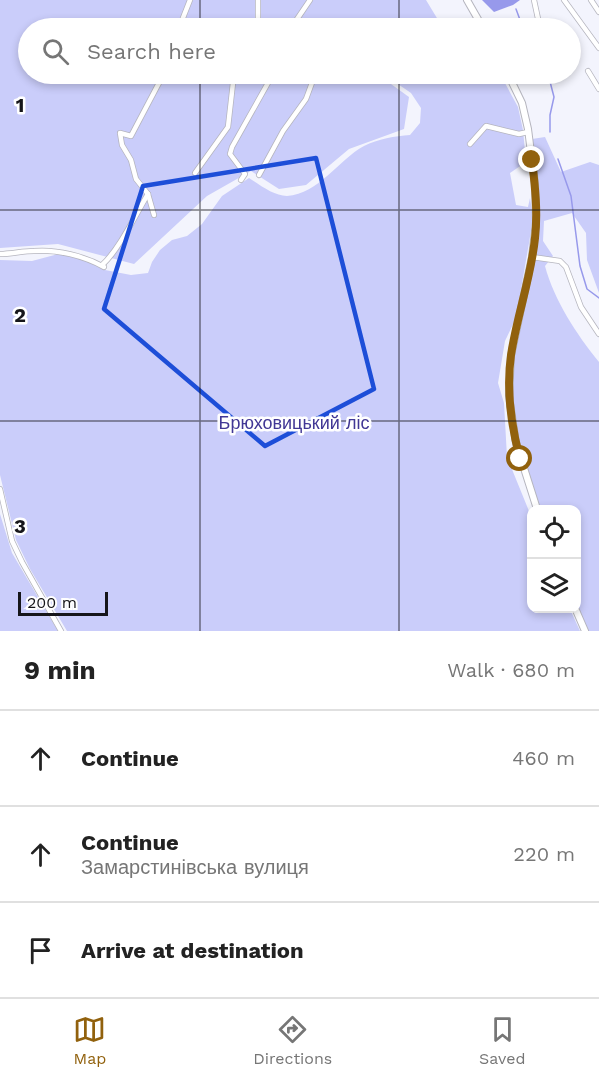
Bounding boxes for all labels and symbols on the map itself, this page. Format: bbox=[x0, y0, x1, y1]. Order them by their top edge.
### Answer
text: 1 bbox=[16, 93, 24, 117]
route end bbox=[518, 146, 544, 172]
text: 2 bbox=[14, 303, 26, 327]
park label: Брюховицький ліс bbox=[219, 412, 369, 433]
route start bbox=[506, 445, 532, 471]
text: 3 bbox=[14, 514, 26, 538]
scale bar bbox=[18, 589, 108, 616]

